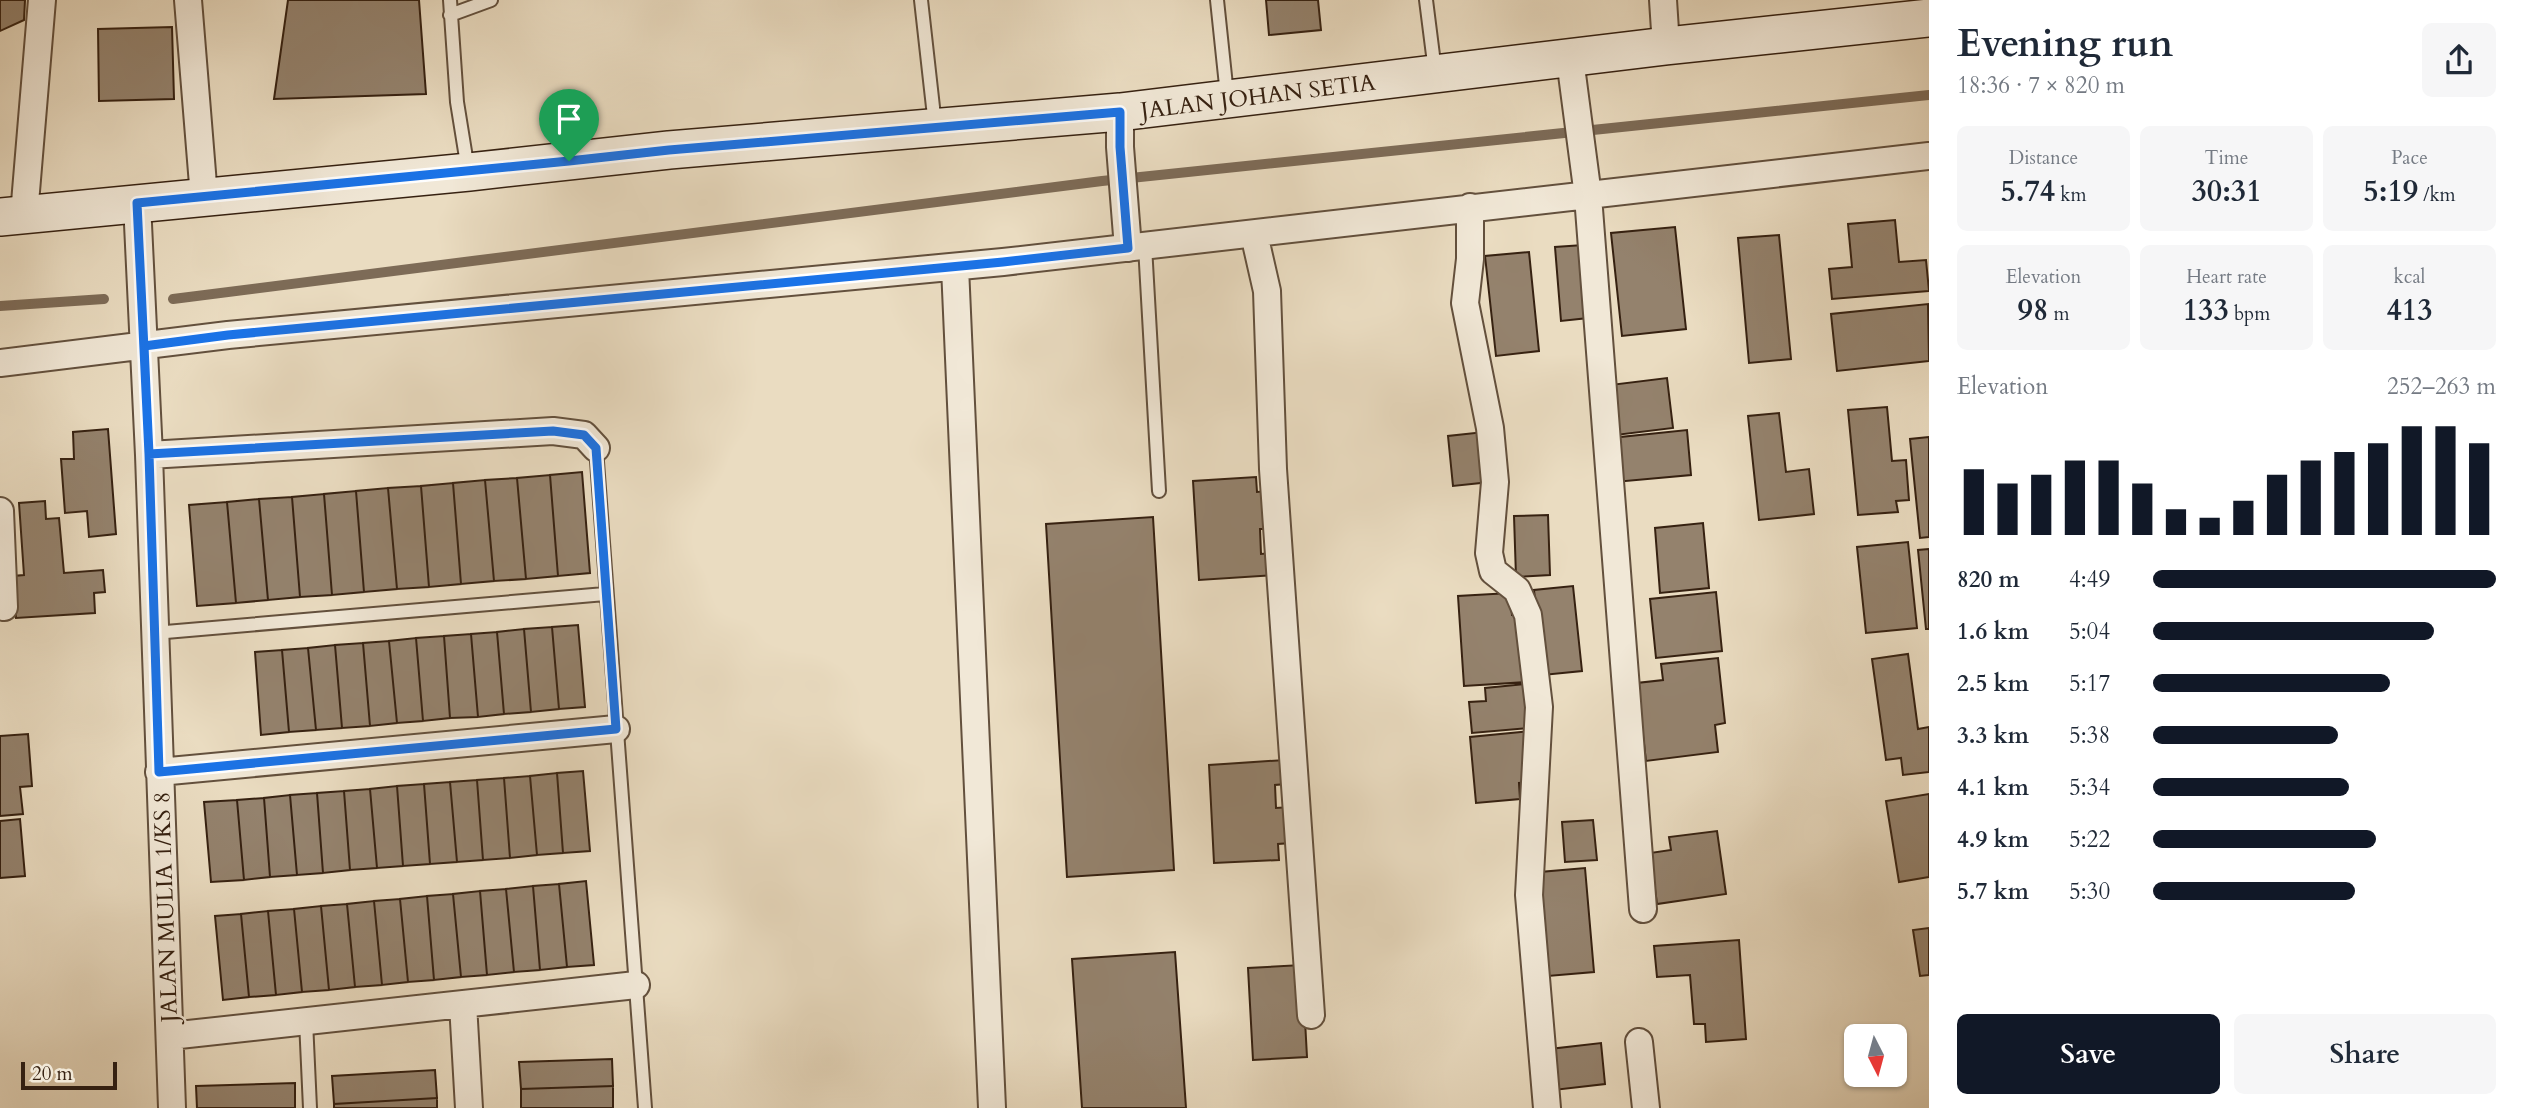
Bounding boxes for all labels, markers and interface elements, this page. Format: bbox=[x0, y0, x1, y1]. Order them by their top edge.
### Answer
text: Evening run bbox=[1957, 18, 2173, 70]
button: share bbox=[2422, 23, 2496, 97]
street label: JALAN JOHAN SETIA bbox=[1136, 67, 1378, 127]
text: 18:36 · 7 × 820 m bbox=[1957, 70, 2125, 101]
pin bbox=[539, 89, 599, 161]
icon: arrive bbox=[550, 100, 588, 138]
text: Distance bbox=[2009, 145, 2078, 171]
text: Time bbox=[2205, 145, 2248, 171]
text: Pace bbox=[2391, 145, 2428, 171]
text: 5.74 bbox=[2000, 171, 2055, 212]
text: 30:31 bbox=[2191, 171, 2262, 212]
text: 5:19 bbox=[2363, 171, 2418, 212]
text: km bbox=[2055, 182, 2087, 208]
text: /km bbox=[2418, 182, 2456, 208]
text: Elevation bbox=[2006, 264, 2081, 290]
text: Heart rate bbox=[2186, 264, 2267, 290]
text: kcal bbox=[2394, 264, 2425, 290]
text: 98 bbox=[2018, 290, 2048, 331]
text: 133 bbox=[2183, 290, 2229, 331]
text: 413 bbox=[2386, 290, 2433, 331]
text: m bbox=[2048, 301, 2069, 327]
text: bpm bbox=[2229, 301, 2270, 327]
text: Elevation bbox=[1957, 371, 2048, 402]
text: 252–263 m bbox=[2387, 371, 2496, 402]
text: 820 m bbox=[1957, 564, 2020, 595]
text: 4:49 bbox=[2069, 564, 2110, 595]
text: 1.6 km bbox=[1957, 616, 2029, 647]
text: 5:04 bbox=[2069, 616, 2110, 647]
text: 2.5 km bbox=[1957, 668, 2029, 699]
text: 5:17 bbox=[2069, 668, 2110, 699]
text: 3.3 km bbox=[1957, 720, 2029, 751]
text: 5:38 bbox=[2069, 720, 2110, 751]
text: 4.1 km bbox=[1957, 772, 2029, 803]
text: 5:34 bbox=[2069, 772, 2110, 803]
street label: JALAN MULIA 1/KS 8 bbox=[146, 791, 185, 1026]
text: 4.9 km bbox=[1957, 824, 2029, 855]
text: 5:22 bbox=[2069, 824, 2110, 855]
text: 5.7 km bbox=[1957, 876, 2029, 907]
text: 5:30 bbox=[2069, 876, 2110, 907]
button: Save bbox=[1957, 1014, 2220, 1094]
button: Share bbox=[2234, 1014, 2496, 1094]
north arrow bbox=[1844, 1024, 1908, 1087]
map controls bbox=[1844, 1024, 1907, 1087]
scale bar bbox=[21, 1059, 117, 1091]
text: 20 m bbox=[32, 1061, 73, 1087]

